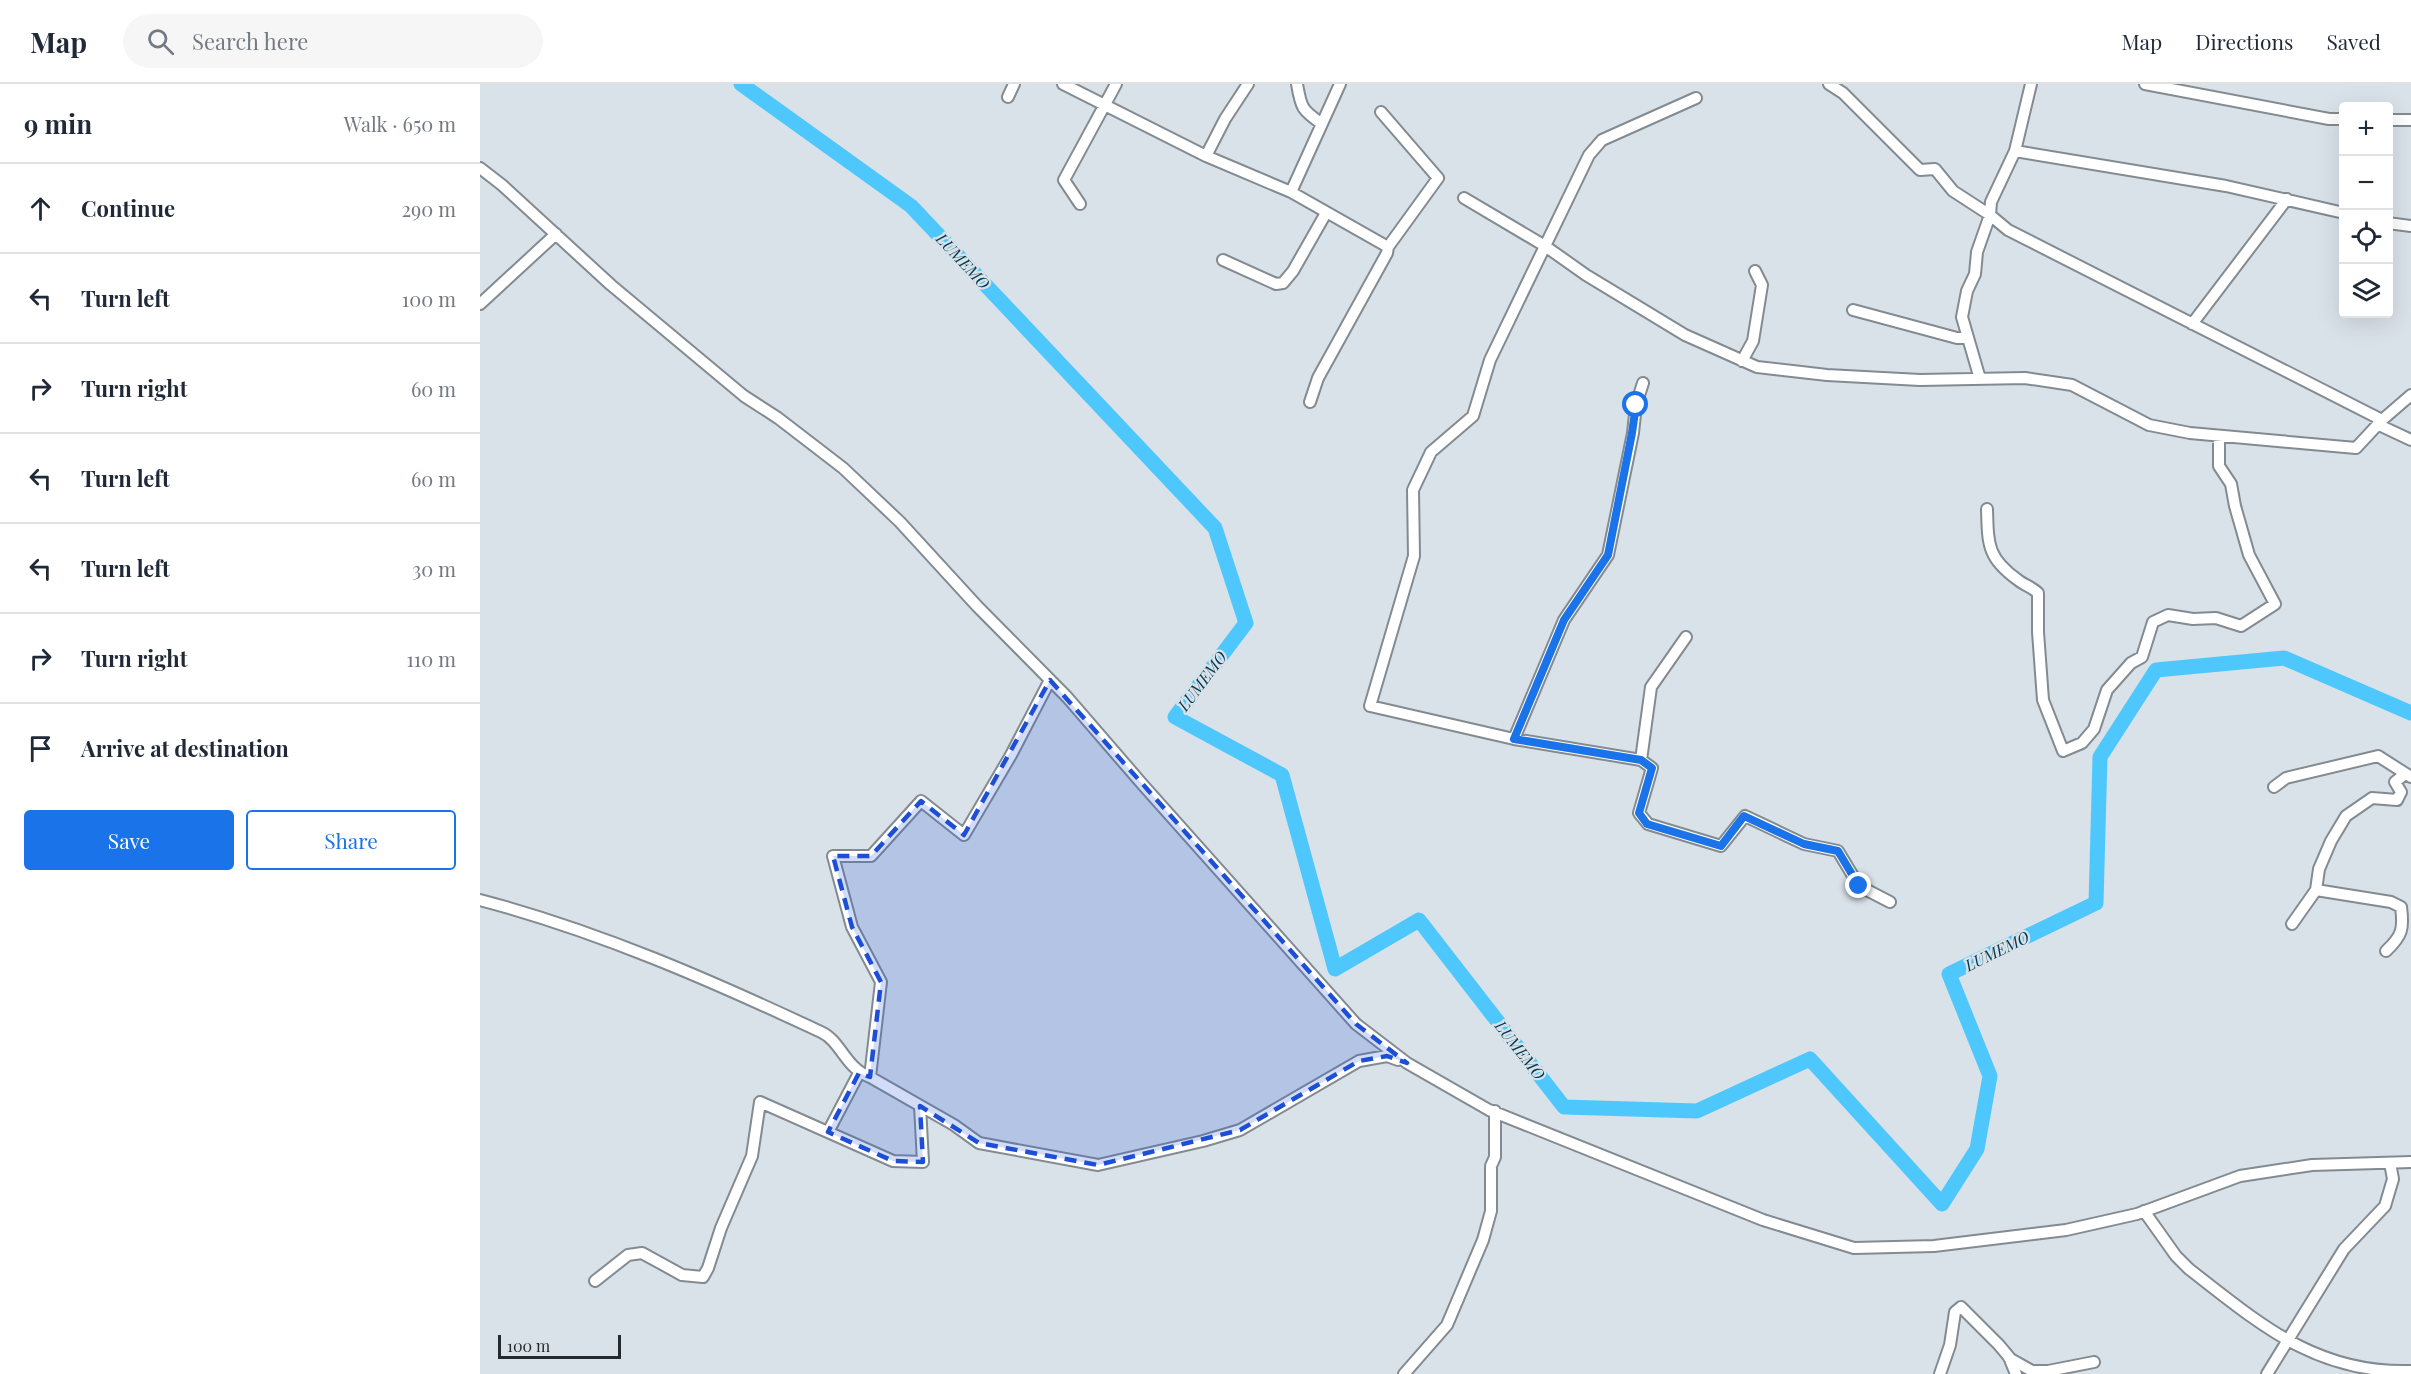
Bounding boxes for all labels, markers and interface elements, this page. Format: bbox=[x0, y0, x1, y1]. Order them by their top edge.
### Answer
search box bbox=[123, 14, 543, 68]
text: Map bbox=[30, 23, 87, 60]
icon: search bbox=[144, 25, 177, 58]
text: Search here bbox=[192, 26, 308, 56]
text: Map bbox=[2121, 27, 2162, 55]
text: Directions bbox=[2195, 27, 2293, 55]
text: Saved bbox=[2326, 27, 2381, 55]
map controls bbox=[2339, 102, 2393, 318]
button: + bbox=[2339, 102, 2393, 156]
text: 9 min bbox=[24, 106, 92, 141]
text: Walk · 650 m bbox=[344, 110, 456, 137]
button: − bbox=[2339, 156, 2393, 210]
icon: ahead bbox=[24, 192, 57, 225]
text: Continue bbox=[81, 193, 175, 223]
text: 290 m bbox=[402, 195, 456, 222]
button: locate bbox=[2339, 210, 2393, 264]
water label: LUMEMO bbox=[931, 227, 995, 293]
button: layers bbox=[2339, 264, 2393, 318]
icon: left bbox=[24, 282, 57, 315]
text: Turn left bbox=[81, 283, 170, 313]
text: 100 m bbox=[402, 285, 456, 312]
icon: right bbox=[24, 372, 57, 405]
text: Turn right bbox=[81, 373, 187, 403]
text: 60 m bbox=[411, 375, 456, 402]
route start bbox=[1622, 391, 1648, 417]
icon: left bbox=[24, 462, 57, 495]
text: Turn left bbox=[81, 463, 170, 493]
text: 60 m bbox=[411, 465, 456, 492]
icon: left bbox=[24, 552, 57, 585]
text: Turn left bbox=[81, 553, 170, 583]
text: 30 m bbox=[412, 555, 456, 582]
icon: right bbox=[24, 642, 57, 675]
text: Turn right bbox=[81, 643, 187, 673]
text: 110 m bbox=[406, 645, 456, 672]
water label: LUMEMO bbox=[1172, 646, 1231, 716]
icon: arrive bbox=[24, 732, 57, 765]
text: Arrive at destination bbox=[81, 733, 289, 763]
button: Save bbox=[24, 810, 234, 870]
button: Share bbox=[246, 810, 456, 870]
route end bbox=[1845, 872, 1871, 898]
water label: LUMEMO bbox=[1960, 926, 2033, 976]
water label: LUMEMO bbox=[1490, 1015, 1550, 1084]
scale bar bbox=[498, 1332, 621, 1360]
text: 100 m bbox=[507, 1335, 550, 1356]

